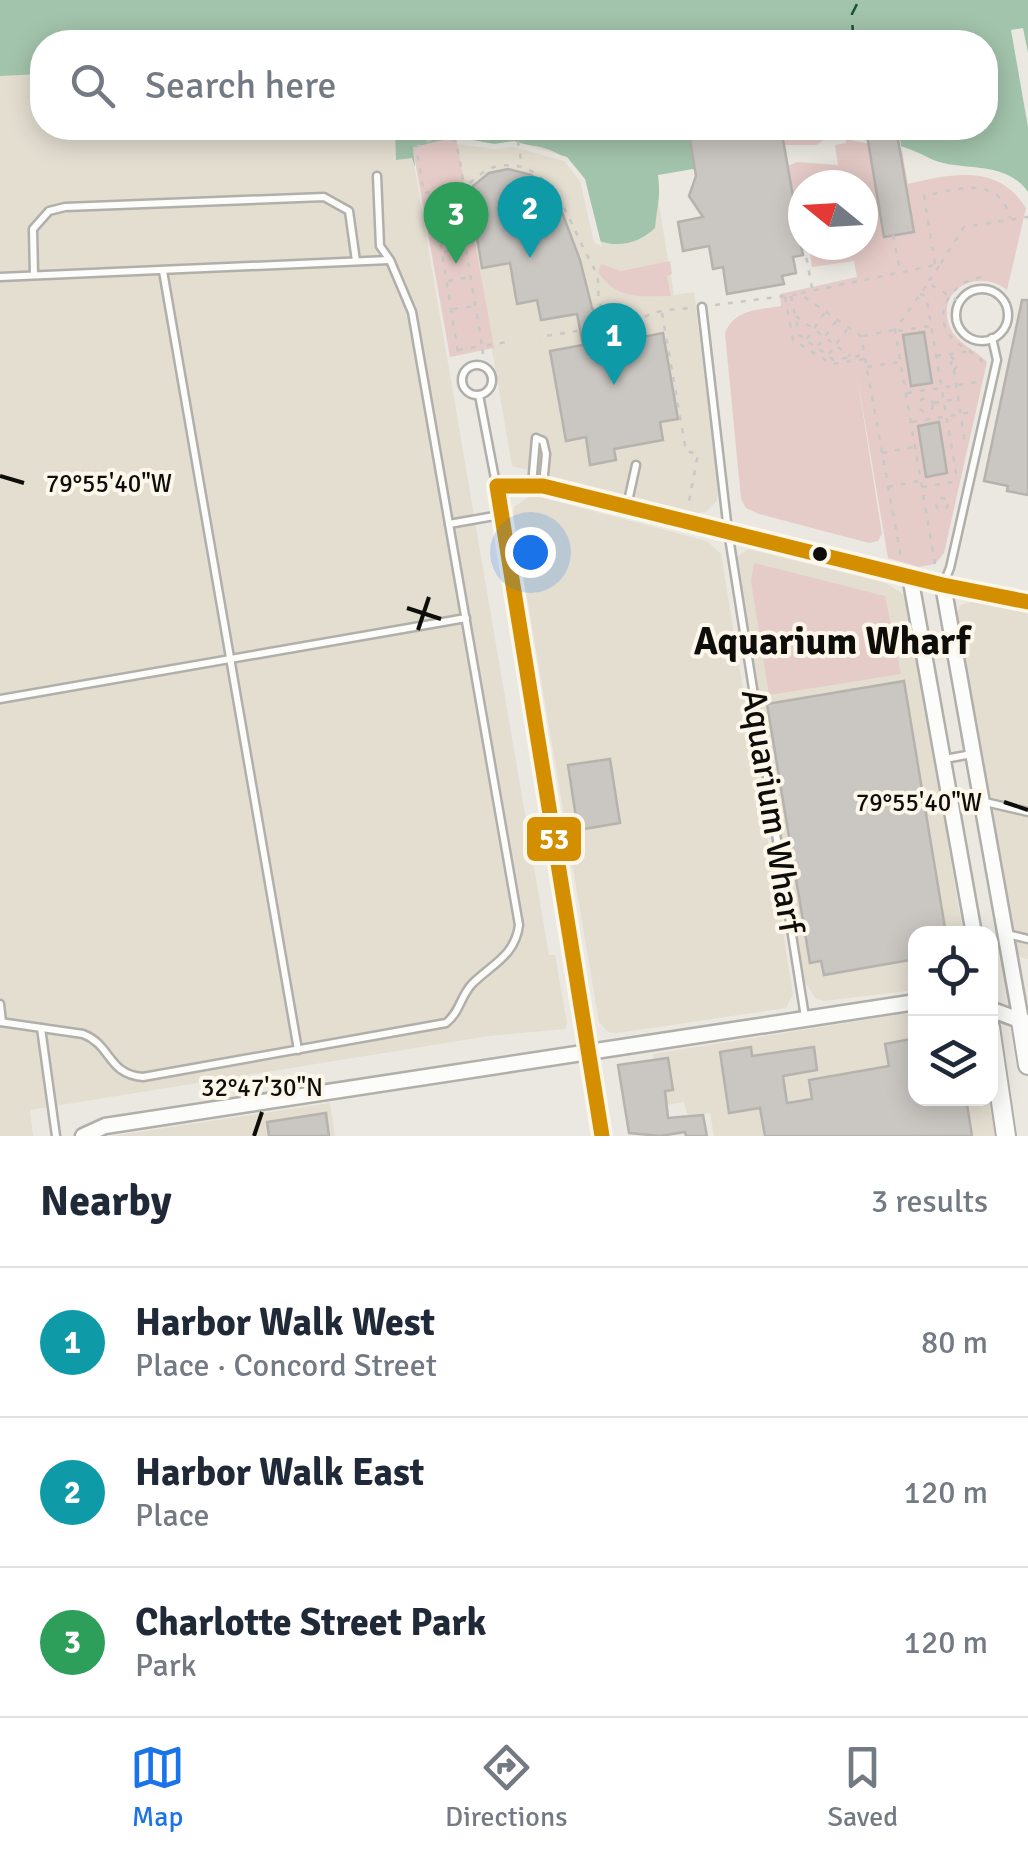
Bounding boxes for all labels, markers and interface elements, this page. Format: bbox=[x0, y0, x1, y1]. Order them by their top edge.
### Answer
search box bbox=[30, 30, 998, 140]
icon: search bbox=[65, 58, 120, 113]
text: Search here bbox=[145, 62, 337, 109]
north arrow bbox=[788, 170, 878, 260]
pin: 2 bbox=[498, 176, 562, 258]
pin: 3 bbox=[424, 182, 488, 264]
pin: 1 bbox=[582, 302, 646, 385]
text: 79°55'40"W bbox=[46, 468, 172, 499]
your location bbox=[505, 527, 556, 578]
unlabelled marker bbox=[810, 544, 830, 564]
district label: Aquarium Wharf bbox=[694, 618, 973, 665]
street label: Aquarium Wharf bbox=[732, 686, 813, 938]
text: 79°55'40"W bbox=[856, 787, 982, 818]
line badge: 53 bbox=[525, 815, 583, 863]
text: 53 bbox=[539, 823, 569, 857]
map controls bbox=[908, 926, 998, 1106]
button: locate bbox=[908, 926, 998, 1016]
button: layers bbox=[908, 1016, 998, 1106]
text: 32°47'30"N bbox=[201, 1072, 323, 1103]
text: Nearby bbox=[40, 1176, 172, 1227]
text: 3 results bbox=[871, 1182, 988, 1221]
text: Harbor Walk West bbox=[135, 1299, 435, 1346]
text: 1 bbox=[64, 1323, 81, 1362]
text: 80 m bbox=[921, 1323, 988, 1362]
text: Place · Concord Street bbox=[135, 1346, 437, 1385]
text: Harbor Walk East bbox=[135, 1449, 424, 1496]
text: 2 bbox=[64, 1473, 81, 1512]
text: 120 m bbox=[904, 1473, 988, 1512]
text: Place bbox=[135, 1496, 210, 1535]
text: Charlotte Street Park bbox=[135, 1599, 486, 1646]
text: 3 bbox=[64, 1623, 81, 1662]
text: 120 m bbox=[904, 1623, 988, 1662]
text: Park bbox=[135, 1646, 197, 1685]
tab: Map bbox=[130, 1740, 185, 1834]
tab: Directions bbox=[445, 1740, 567, 1834]
tab: Saved bbox=[827, 1740, 898, 1834]

